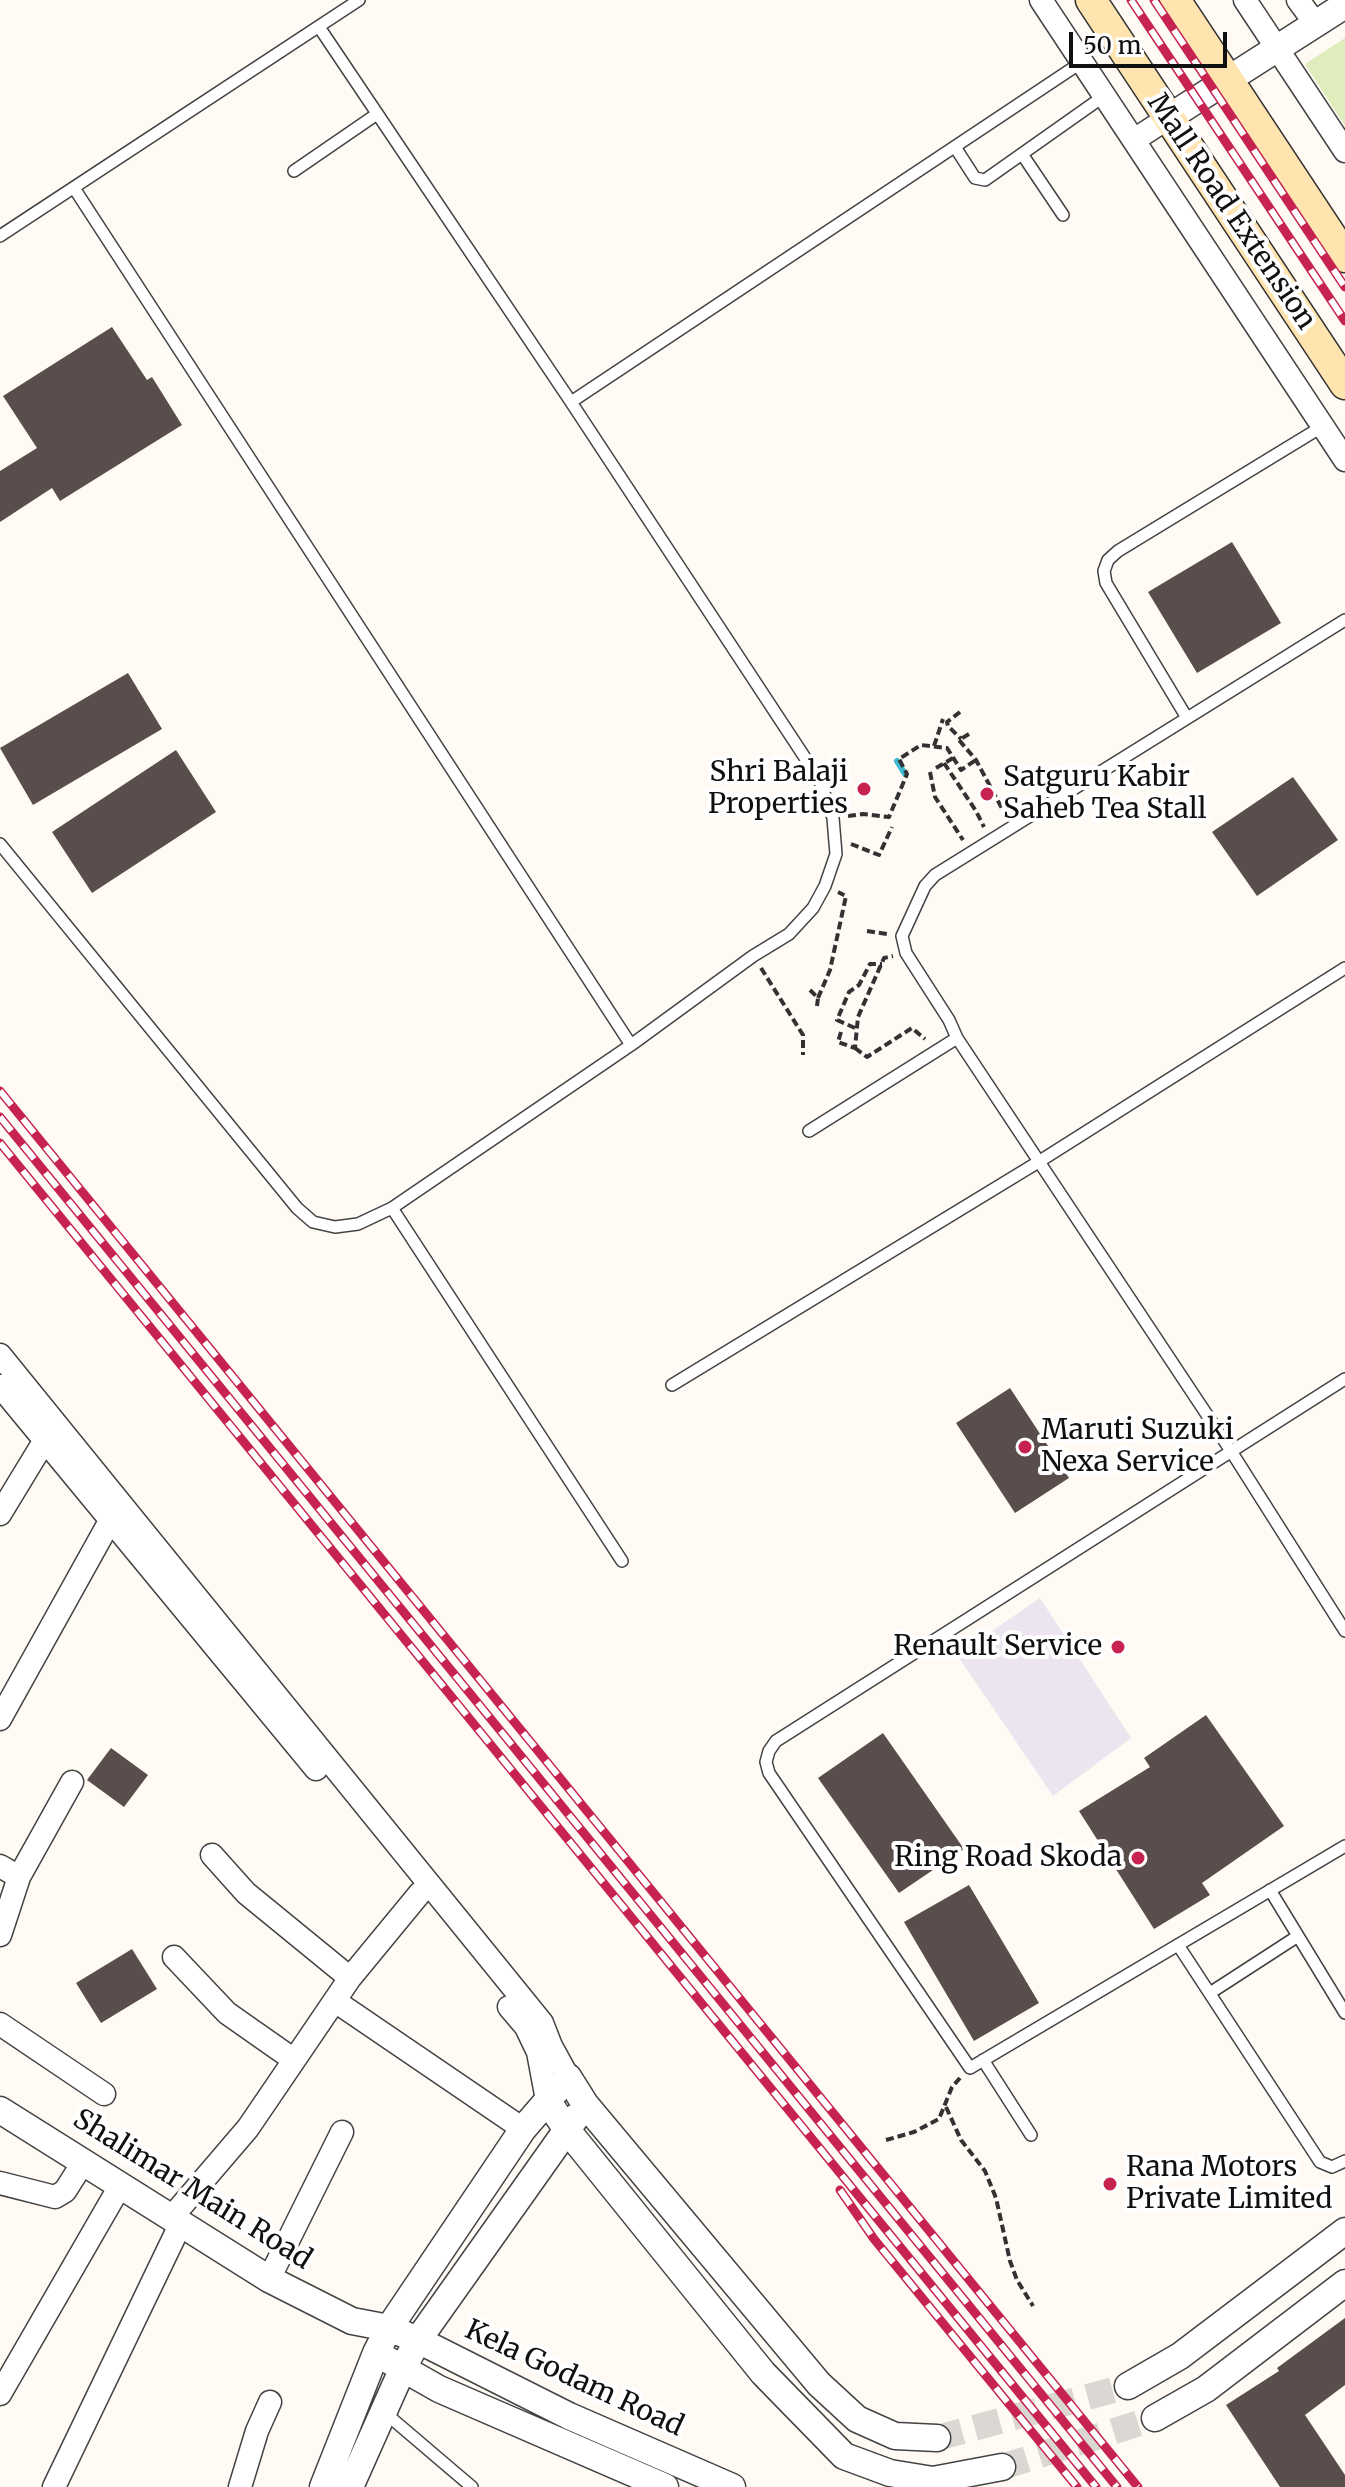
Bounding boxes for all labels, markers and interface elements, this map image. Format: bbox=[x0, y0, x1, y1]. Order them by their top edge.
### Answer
scale bar bbox=[1073, 16, 1231, 66]
text: 50 m bbox=[1083, 30, 1142, 61]
street label: Mall Road Extension bbox=[1140, 88, 1322, 336]
place label: Shri Balaji Properties bbox=[708, 756, 848, 822]
place label: Satguru Kabir Saheb Tea Stall bbox=[1003, 761, 1206, 827]
marker: Shri Balaji Properties bbox=[855, 780, 873, 798]
marker: Satguru Kabir Saheb Tea Stall bbox=[978, 785, 996, 803]
place label: Maruti Suzuki Nexa Service bbox=[1041, 1414, 1234, 1480]
marker: Maruti Suzuki Nexa Service bbox=[1016, 1438, 1034, 1456]
place label: Renault Service bbox=[893, 1630, 1102, 1664]
marker: Renault Service bbox=[1109, 1638, 1127, 1656]
place label: Ring Road Skoda bbox=[894, 1841, 1122, 1875]
marker: Ring Road Skoda bbox=[1129, 1849, 1147, 1867]
street label: Shalimar Main Road bbox=[67, 2103, 317, 2277]
place label: Rana Motors Private Limited bbox=[1126, 2151, 1332, 2217]
marker: Rana Motors Private Limited bbox=[1101, 2175, 1119, 2193]
street label: Kela Godam Road bbox=[460, 2314, 688, 2444]

